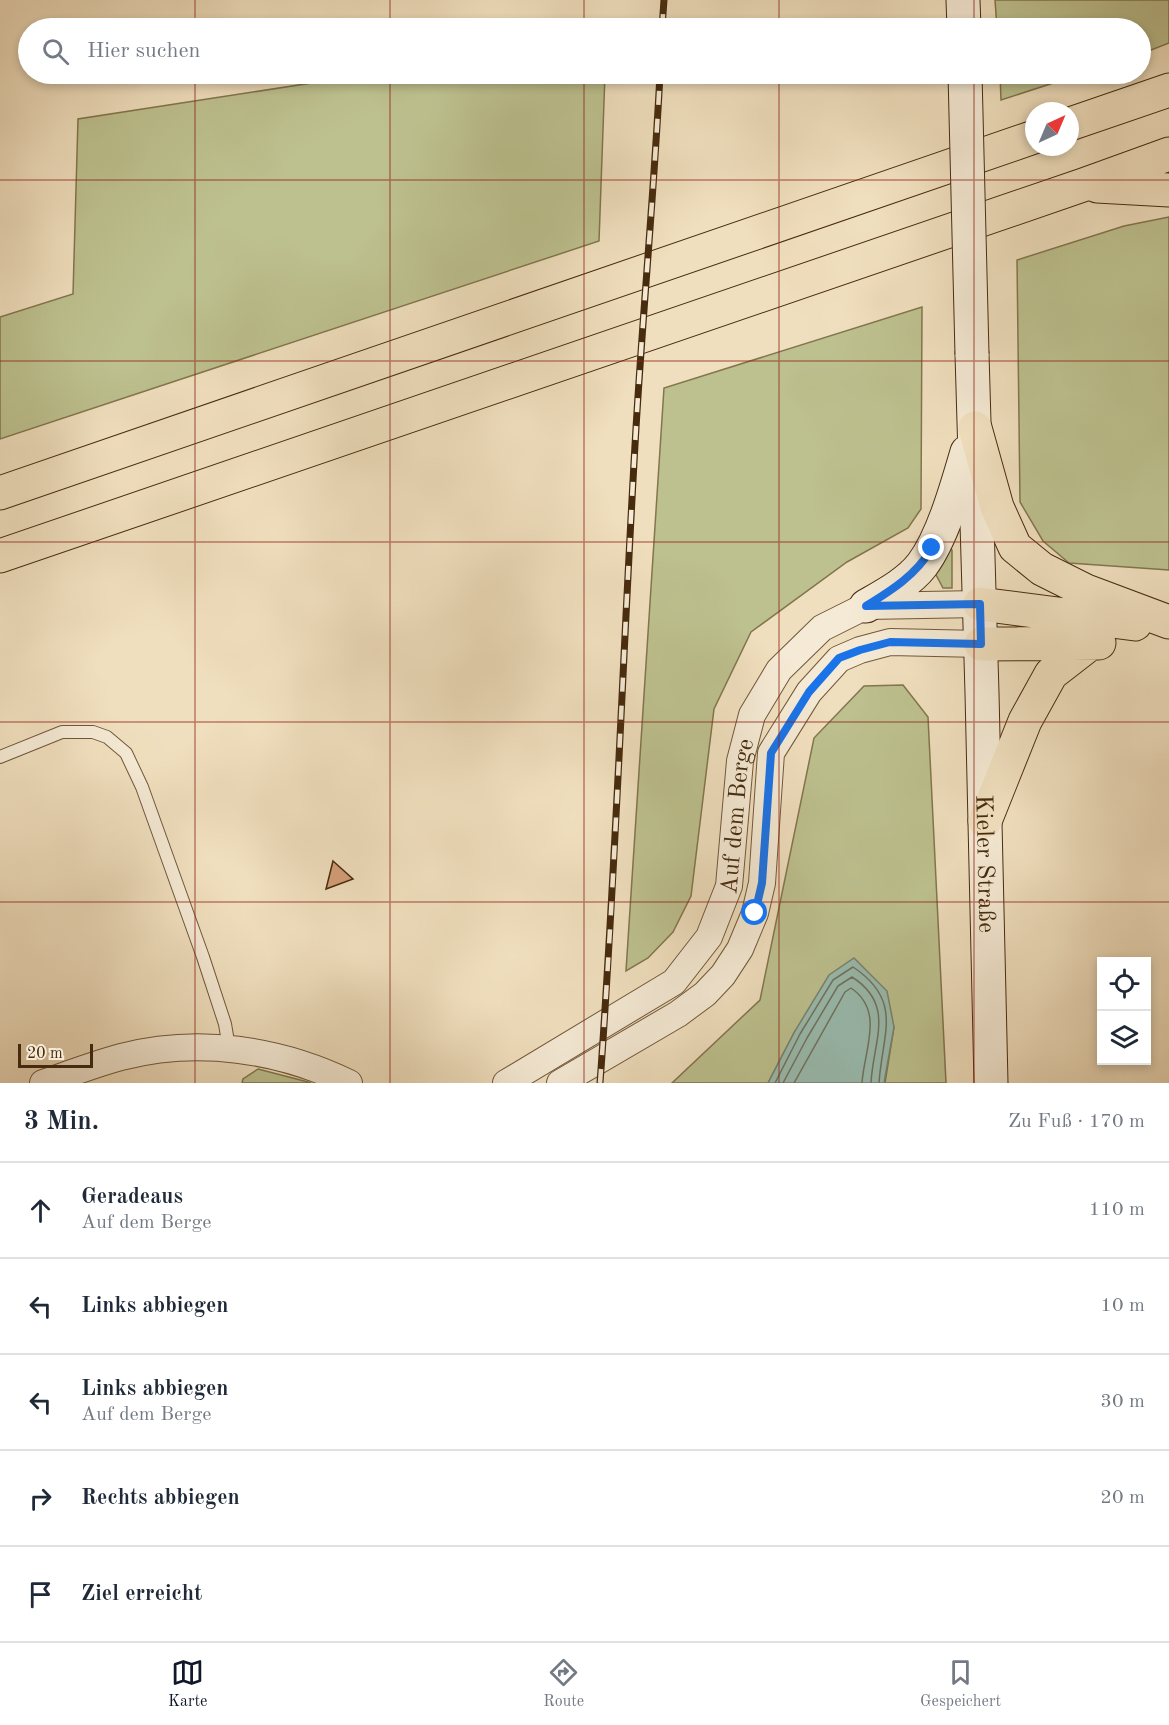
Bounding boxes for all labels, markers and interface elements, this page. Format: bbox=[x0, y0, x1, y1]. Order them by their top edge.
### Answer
search box bbox=[18, 18, 1151, 84]
icon: search bbox=[39, 35, 72, 68]
text: Hier suchen bbox=[87, 40, 200, 62]
north arrow bbox=[1025, 102, 1079, 156]
route end bbox=[918, 534, 944, 560]
street label: Auf dem Berge bbox=[718, 736, 759, 895]
street label: Kieler Straße bbox=[970, 794, 998, 933]
route start bbox=[741, 899, 767, 925]
map controls bbox=[1097, 957, 1151, 1065]
button: locate bbox=[1097, 957, 1151, 1011]
button: layers bbox=[1097, 1011, 1151, 1065]
scale bar bbox=[18, 1041, 93, 1068]
text: 20 m bbox=[27, 1046, 63, 1062]
text: 3 Min. bbox=[24, 1109, 99, 1135]
text: Zu Fuß · 170 m bbox=[1008, 1112, 1145, 1132]
text: Geradeaus bbox=[81, 1186, 183, 1208]
icon: ahead bbox=[24, 1194, 57, 1227]
text: 110 m bbox=[1089, 1200, 1145, 1220]
text: Auf dem Berge bbox=[81, 1213, 211, 1233]
icon: left bbox=[24, 1290, 57, 1323]
text: Links abbiegen bbox=[81, 1295, 229, 1317]
text: 10 m bbox=[1100, 1296, 1145, 1316]
text: Links abbiegen bbox=[81, 1378, 229, 1400]
icon: left bbox=[24, 1386, 57, 1419]
text: 30 m bbox=[1100, 1392, 1145, 1412]
text: Auf dem Berge bbox=[81, 1405, 211, 1425]
icon: right bbox=[24, 1482, 57, 1515]
text: Rechts abbiegen bbox=[81, 1487, 240, 1509]
text: 20 m bbox=[1100, 1488, 1145, 1508]
icon: arrive bbox=[24, 1578, 57, 1611]
text: Ziel erreicht bbox=[81, 1583, 202, 1605]
tab: Karte bbox=[168, 1656, 207, 1712]
tab: Route bbox=[543, 1656, 584, 1712]
tab: Gespeichert bbox=[920, 1656, 1001, 1712]

